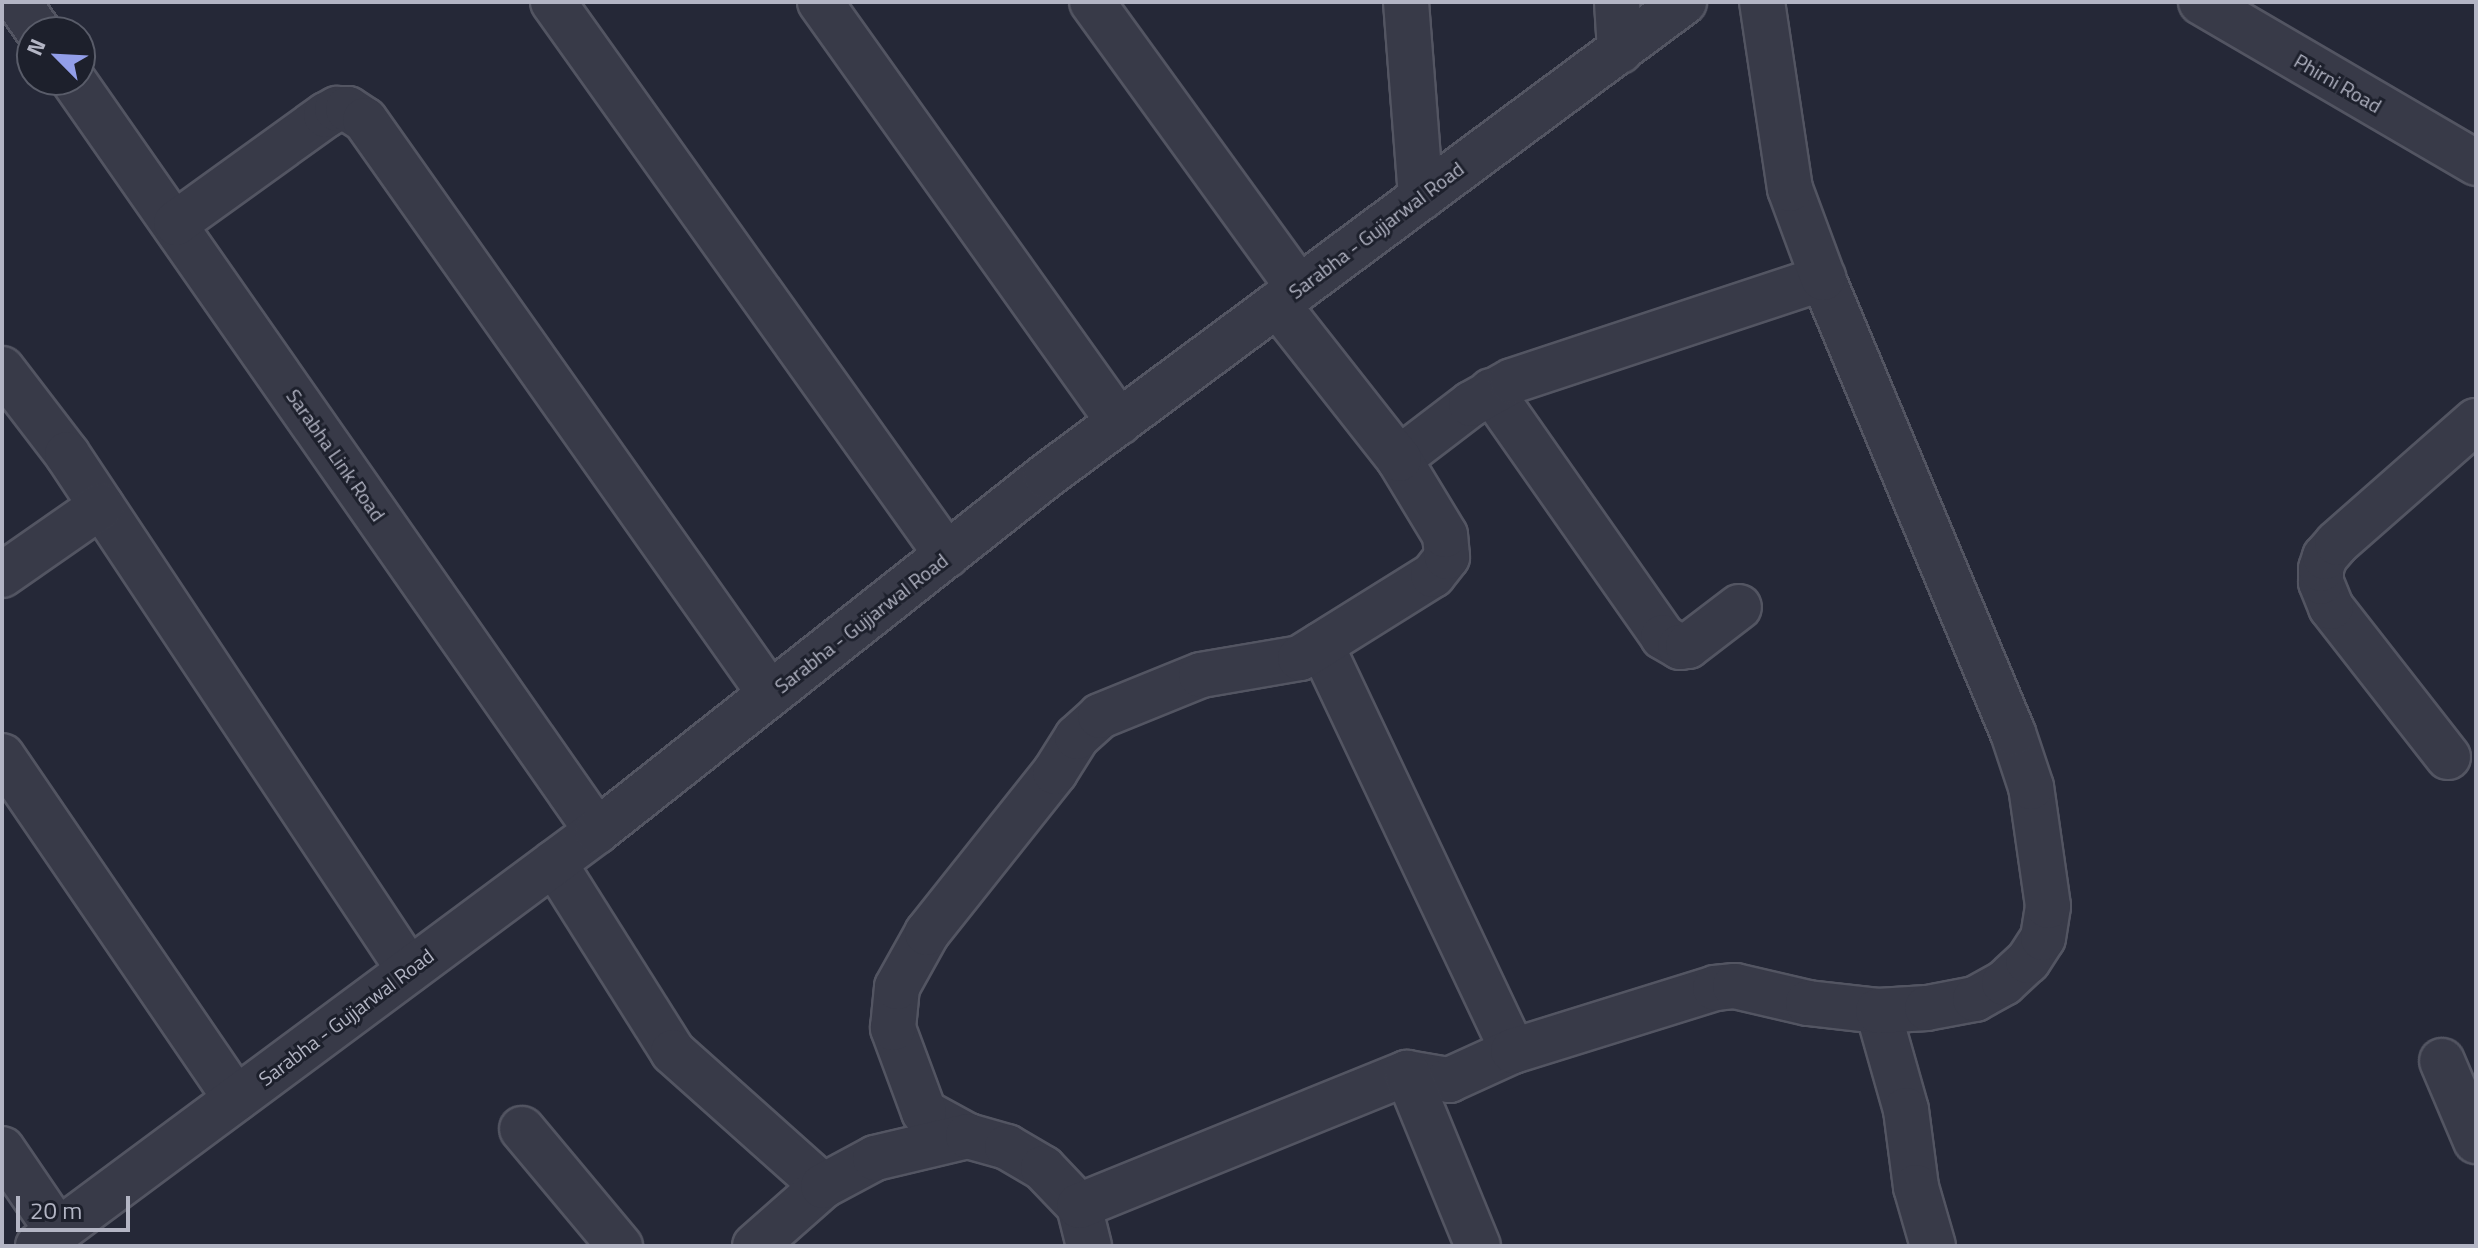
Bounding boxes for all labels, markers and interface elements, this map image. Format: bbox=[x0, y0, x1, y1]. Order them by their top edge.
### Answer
north arrow bbox=[16, 16, 96, 96]
text: N bbox=[17, 33, 55, 61]
street label: Phirni Road bbox=[2290, 48, 2386, 118]
street label: Sarabha - Gujjarwal Road bbox=[1284, 156, 1468, 304]
street label: Sarabha Link Road bbox=[282, 384, 390, 526]
street label: Sarabha - Gujjarwal Road bbox=[770, 548, 952, 698]
street label: Sarabha - Gujjarwal Road bbox=[254, 943, 438, 1091]
scale bar bbox=[20, 1180, 134, 1230]
text: 20 m bbox=[30, 1192, 82, 1228]

